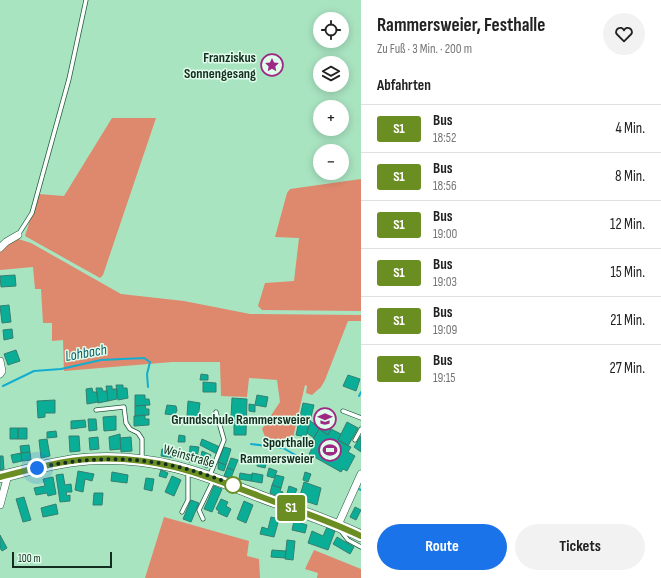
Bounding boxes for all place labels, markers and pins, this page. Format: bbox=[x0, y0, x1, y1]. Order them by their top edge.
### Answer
place label: Franziskus Sonnengesang bbox=[184, 49, 256, 82]
place icon: Franziskus Sonnengesang bbox=[259, 52, 285, 78]
school or university icon: Grundschule Rammersweier bbox=[312, 406, 338, 432]
place label: Grundschule Rammersweier bbox=[171, 411, 311, 428]
place label: Sporthalle Rammersweier bbox=[240, 434, 315, 467]
sports icon: Sporthalle Rammersweier bbox=[317, 437, 343, 463]
unlabelled marker bbox=[224, 476, 242, 494]

